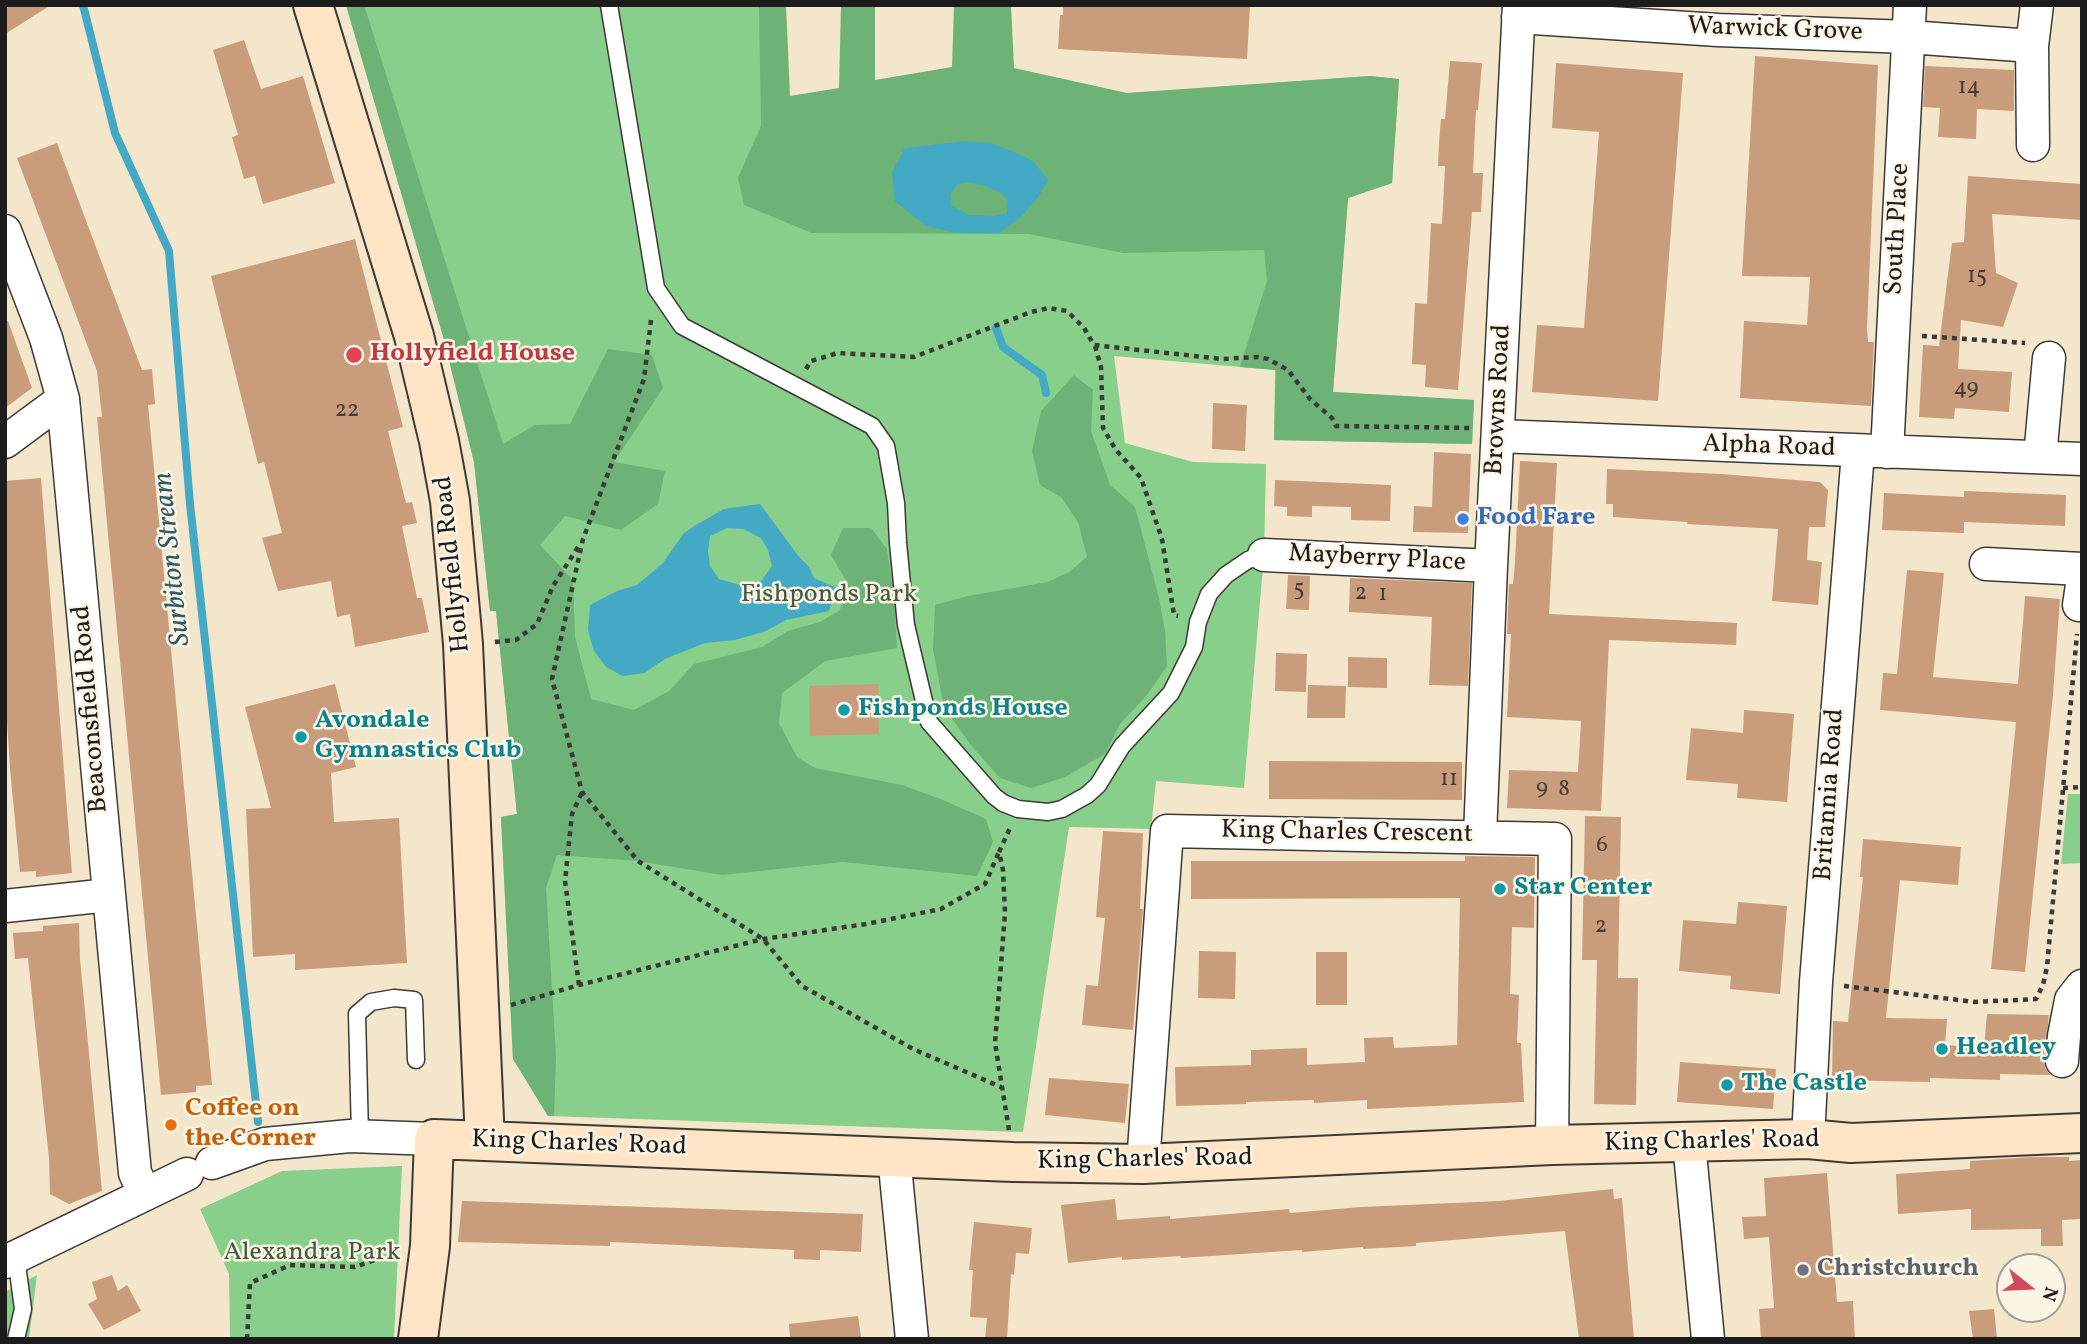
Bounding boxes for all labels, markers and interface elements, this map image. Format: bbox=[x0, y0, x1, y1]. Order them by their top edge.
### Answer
street label: Warwick Grove bbox=[1687, 12, 1863, 50]
house number: 14 bbox=[1958, 75, 1980, 103]
street label: South Place bbox=[1880, 162, 1918, 296]
house number: 15 bbox=[1967, 264, 1987, 292]
street label: Browns Road bbox=[1480, 324, 1520, 476]
place label: Hollyfield House bbox=[370, 339, 575, 371]
marker: Hollyfield House bbox=[344, 345, 364, 365]
house number: 49 bbox=[1954, 376, 1978, 404]
house number: 22 bbox=[335, 398, 359, 426]
street label: Alpha Road bbox=[1702, 430, 1836, 466]
water label: Surbiton Stream bbox=[148, 470, 200, 648]
street label: Hollyfield Road bbox=[429, 474, 479, 654]
place label: Food Fare bbox=[1477, 503, 1596, 535]
marker: Food Fare bbox=[1455, 511, 1471, 527]
street label: Mayberry Place bbox=[1287, 540, 1467, 580]
house number: 5 bbox=[1293, 577, 1305, 605]
park label: Fishponds Park bbox=[741, 580, 917, 612]
house number: 2 bbox=[1355, 581, 1367, 609]
house number: 1 bbox=[1379, 582, 1387, 610]
street label: Beaconsfield Road bbox=[67, 604, 117, 814]
place label: Fishponds House bbox=[858, 694, 1068, 726]
marker: Fishponds House bbox=[836, 702, 852, 718]
place label: Avondale Gymnastics Club bbox=[315, 706, 521, 768]
street label: Britannia Road bbox=[1809, 708, 1853, 882]
marker: Avondale Gymnastics Club bbox=[293, 729, 309, 745]
house number: 11 bbox=[1440, 767, 1458, 795]
house number: 9 bbox=[1536, 776, 1548, 804]
house number: 8 bbox=[1558, 777, 1570, 805]
street label: King Charles Crescent bbox=[1221, 816, 1473, 852]
house number: 6 bbox=[1596, 833, 1608, 861]
place label: Star Center bbox=[1514, 873, 1652, 905]
marker: Star Center bbox=[1492, 881, 1508, 897]
house number: 2 bbox=[1595, 914, 1607, 942]
place label: Headley bbox=[1956, 1033, 2056, 1065]
marker: Headley bbox=[1934, 1041, 1950, 1057]
place label: The Castle bbox=[1741, 1069, 1867, 1101]
marker: The Castle bbox=[1719, 1077, 1735, 1093]
place label: Coffee on the Corner bbox=[185, 1094, 316, 1156]
marker: Coffee on the Corner bbox=[163, 1117, 179, 1133]
street label: King Charles' Road bbox=[471, 1126, 687, 1164]
street label: King Charles' Road bbox=[1604, 1126, 1820, 1160]
street label: King Charles' Road bbox=[1037, 1144, 1253, 1178]
park label: Alexandra Park bbox=[223, 1238, 401, 1270]
north arrow bbox=[1996, 1253, 2066, 1323]
place label: Christchurch bbox=[1817, 1254, 1979, 1286]
marker: Christchurch bbox=[1795, 1262, 1811, 1278]
text: N bbox=[2035, 1283, 2064, 1304]

